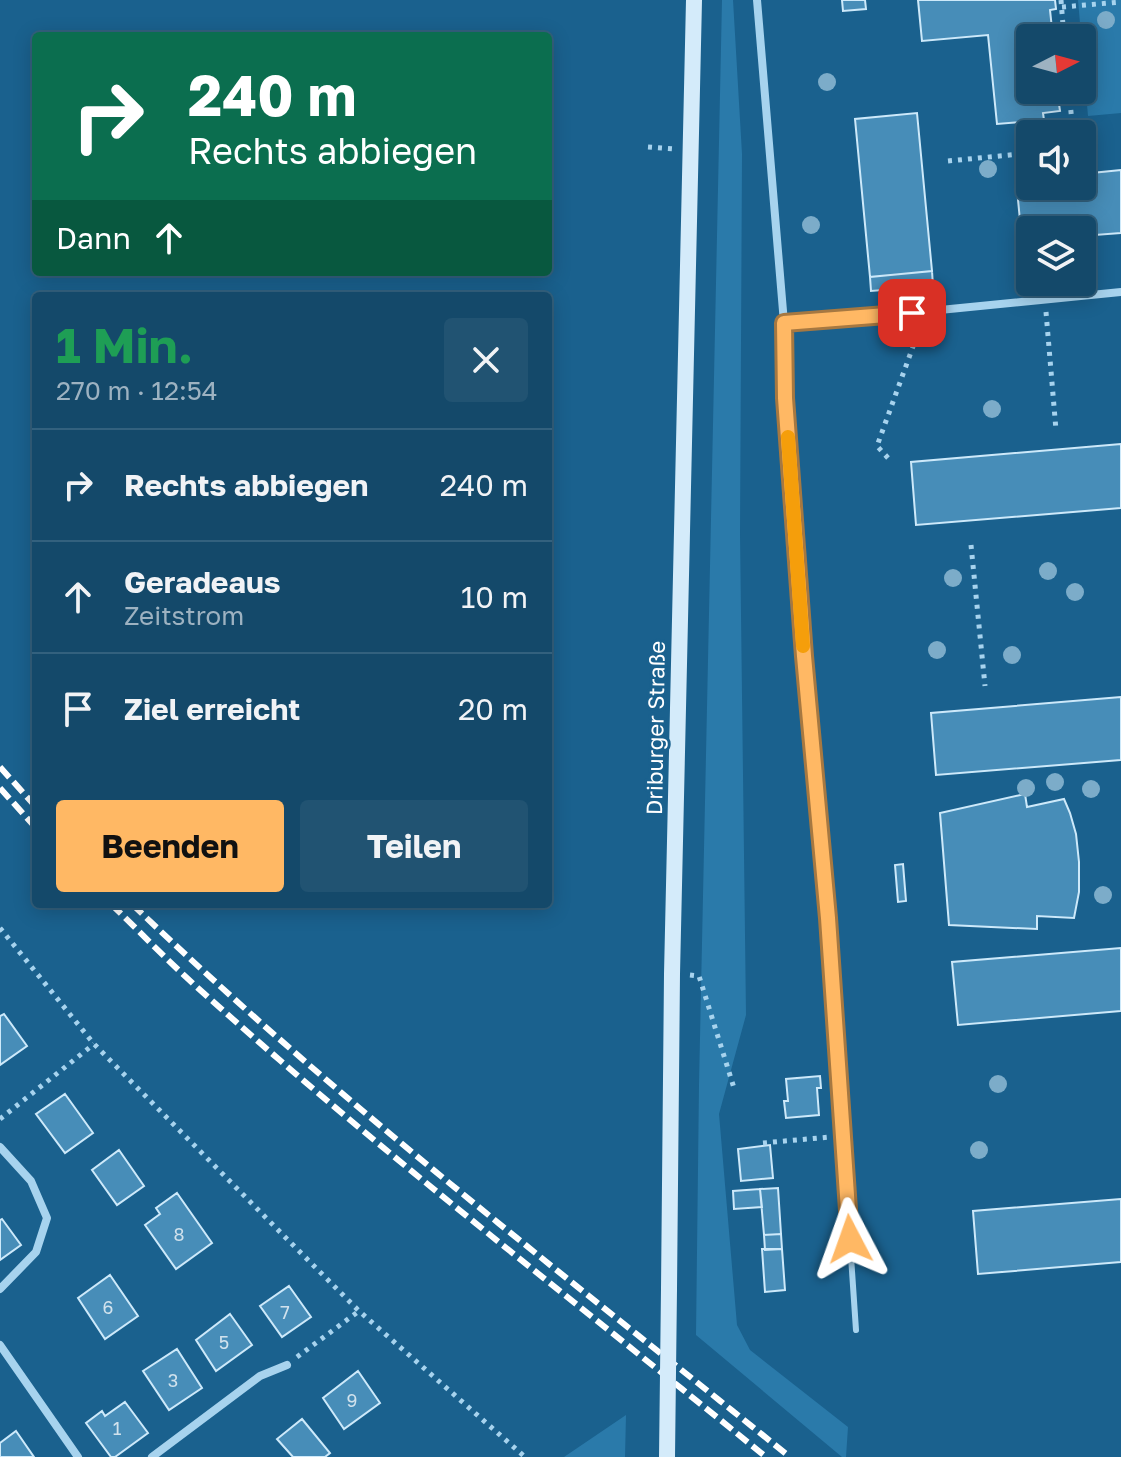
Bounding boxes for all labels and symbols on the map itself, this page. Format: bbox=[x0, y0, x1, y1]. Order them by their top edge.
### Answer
north arrow bbox=[1016, 24, 1096, 104]
pin bbox=[878, 279, 946, 347]
street label: Driburger Straße bbox=[640, 641, 670, 815]
position arrow bbox=[808, 1197, 892, 1281]
house number: 8 bbox=[174, 1223, 184, 1245]
house number: 6 bbox=[103, 1296, 113, 1318]
house number: 7 bbox=[280, 1301, 290, 1323]
house number: 5 bbox=[219, 1331, 229, 1353]
house number: 3 bbox=[168, 1369, 178, 1391]
house number: 9 bbox=[347, 1389, 357, 1411]
house number: 1 bbox=[113, 1417, 122, 1439]

